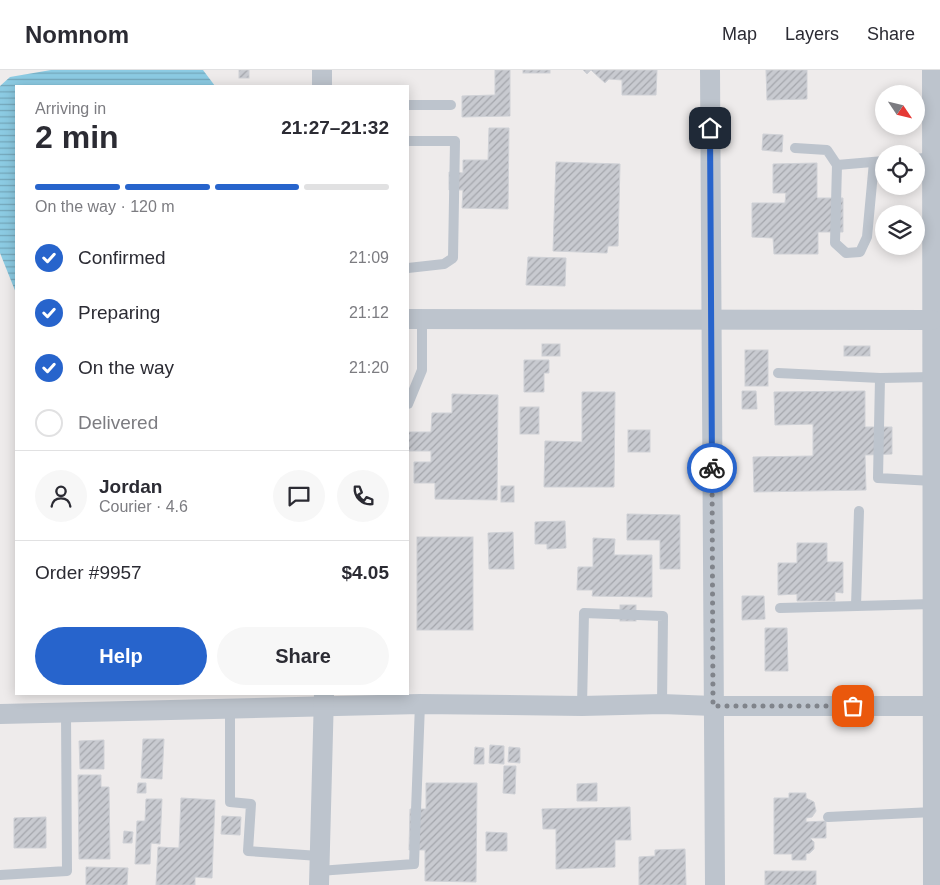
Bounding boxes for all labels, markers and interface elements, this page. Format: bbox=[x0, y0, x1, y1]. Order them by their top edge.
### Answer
text: Nomnom bbox=[25, 21, 129, 48]
text: Map bbox=[722, 24, 757, 44]
text: Layers bbox=[785, 24, 839, 44]
text: Share bbox=[867, 24, 915, 44]
north arrow bbox=[875, 85, 925, 135]
map controls bbox=[875, 85, 925, 255]
text: Arriving in bbox=[35, 100, 106, 117]
pin bbox=[689, 107, 731, 149]
icon: home bbox=[696, 114, 724, 142]
text: 21:27–21:32 bbox=[281, 117, 389, 138]
text: 2 min bbox=[35, 119, 119, 155]
button: locate bbox=[875, 145, 925, 195]
text: On the way · 120 m bbox=[35, 198, 175, 215]
button: layers bbox=[875, 205, 925, 255]
icon: check bbox=[35, 244, 63, 272]
text: Confirmed bbox=[78, 247, 166, 268]
text: 21:09 bbox=[349, 249, 389, 266]
icon: check bbox=[35, 299, 63, 327]
text: Preparing bbox=[78, 302, 160, 323]
text: 21:12 bbox=[349, 304, 389, 321]
icon: check bbox=[35, 354, 63, 382]
text: On the way bbox=[78, 357, 174, 378]
text: 21:20 bbox=[349, 359, 389, 376]
text: Delivered bbox=[78, 412, 158, 433]
courier bbox=[687, 443, 737, 493]
icon: bike bbox=[698, 454, 726, 482]
button: person bbox=[35, 470, 87, 522]
button: chat bbox=[273, 470, 325, 522]
button: phone bbox=[337, 470, 389, 522]
text: Jordan bbox=[99, 476, 162, 497]
text: Courier · 4.6 bbox=[99, 498, 188, 515]
text: Order #9957 bbox=[35, 562, 142, 583]
text: $4.05 bbox=[341, 562, 389, 583]
button: Help bbox=[35, 627, 207, 685]
button: Share bbox=[217, 627, 389, 685]
pin bbox=[832, 685, 874, 727]
icon: bag bbox=[839, 692, 867, 720]

